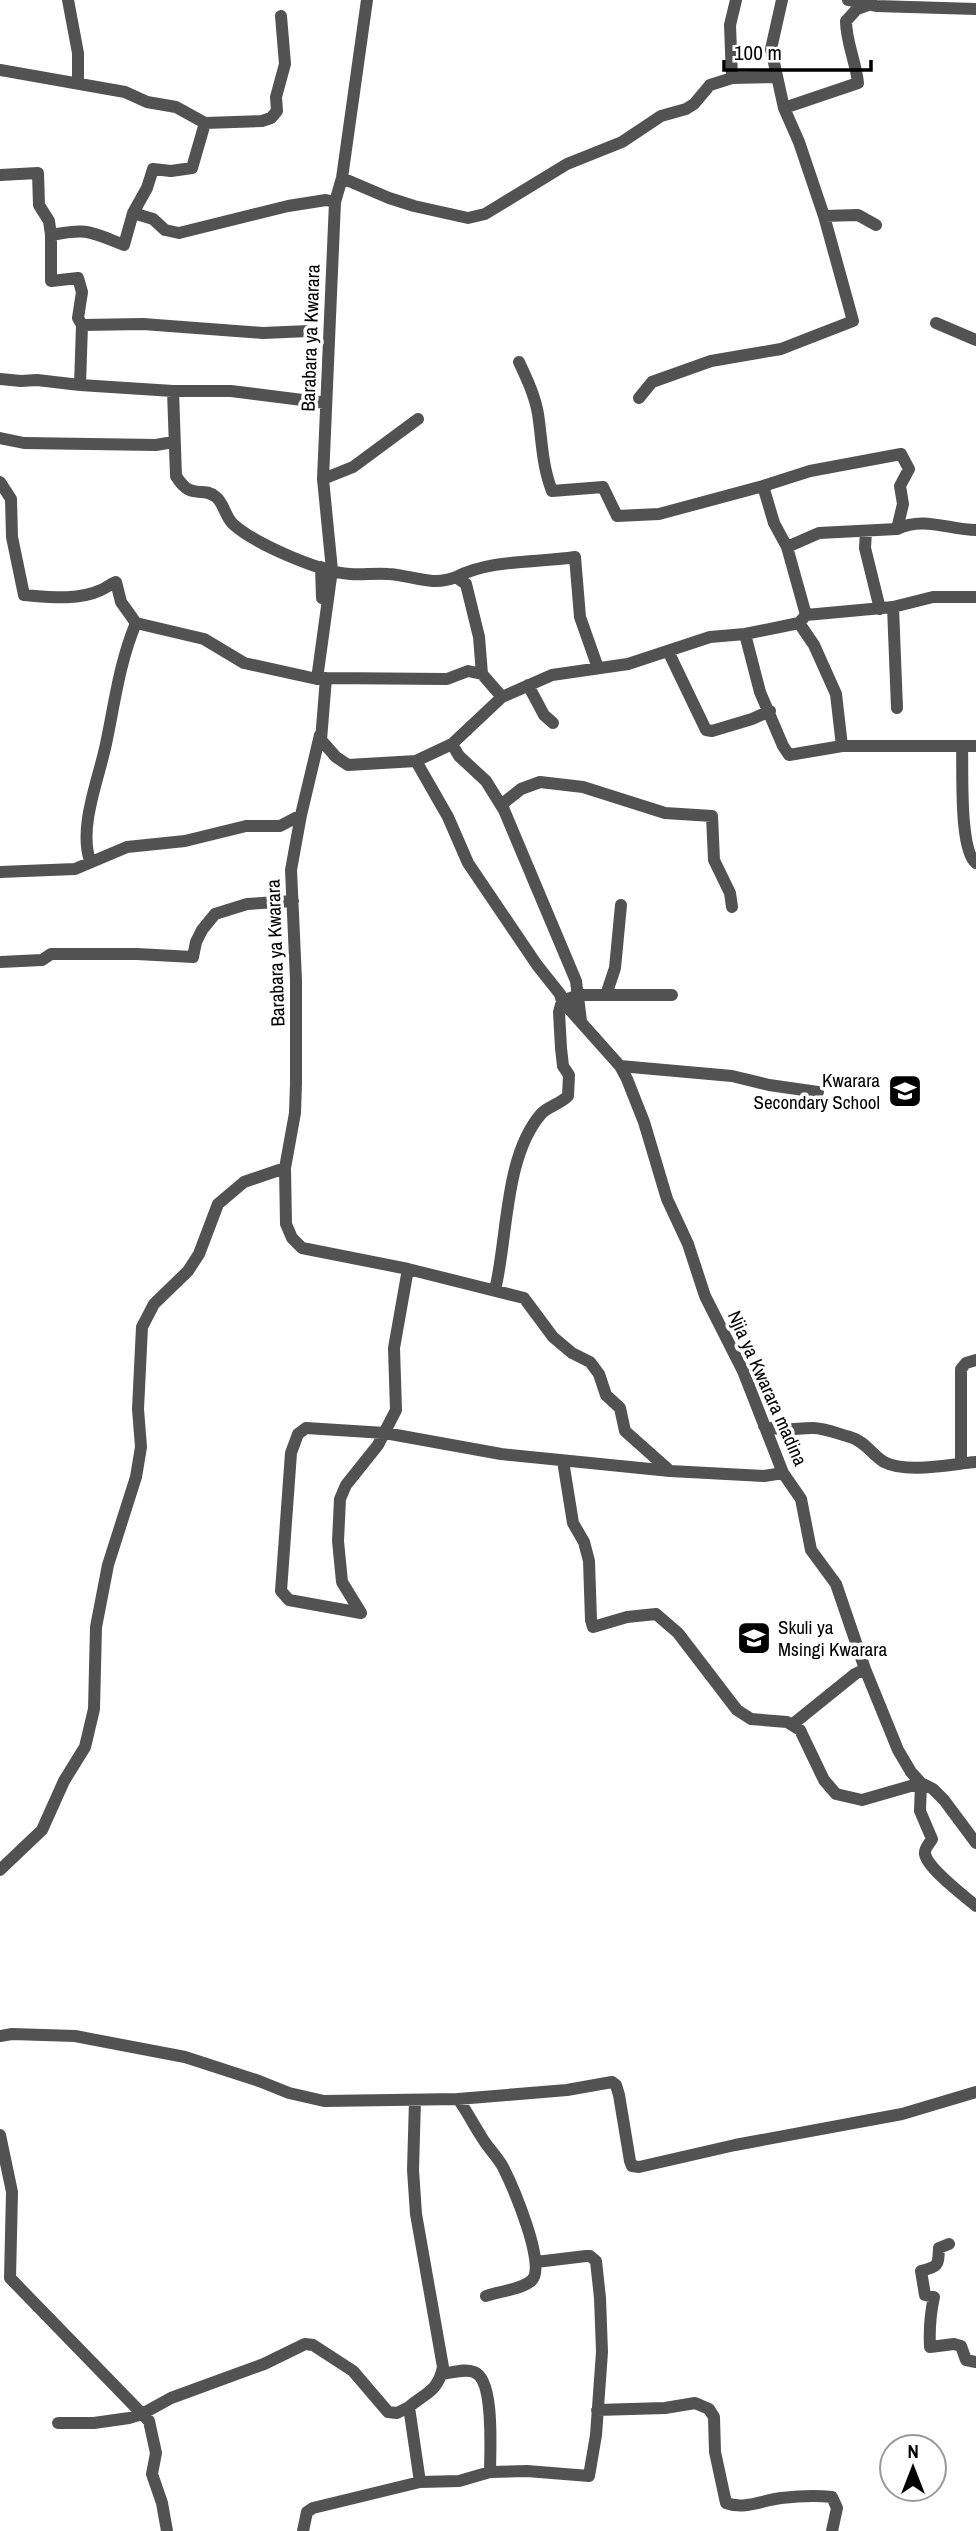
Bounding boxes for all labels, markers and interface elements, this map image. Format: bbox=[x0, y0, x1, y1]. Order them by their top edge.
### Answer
scale bar bbox=[724, 28, 871, 72]
text: 100 m bbox=[734, 38, 782, 67]
street label: Barabara ya Kwarara bbox=[294, 264, 326, 412]
street label: Barabara ya Kwarara bbox=[259, 879, 291, 1027]
place label: Kwarara Secondary School bbox=[754, 1067, 880, 1115]
school or university icon: Kwarara Secondary School bbox=[886, 1072, 924, 1110]
street label: Njia ya Kwarara madina bbox=[722, 1306, 814, 1470]
place label: Skuli ya Msingi Kwarara bbox=[778, 1614, 887, 1662]
school or university icon: Skuli ya Msingi Kwarara bbox=[735, 1619, 773, 1657]
north arrow bbox=[878, 2433, 948, 2503]
text: N bbox=[907, 2438, 919, 2464]

